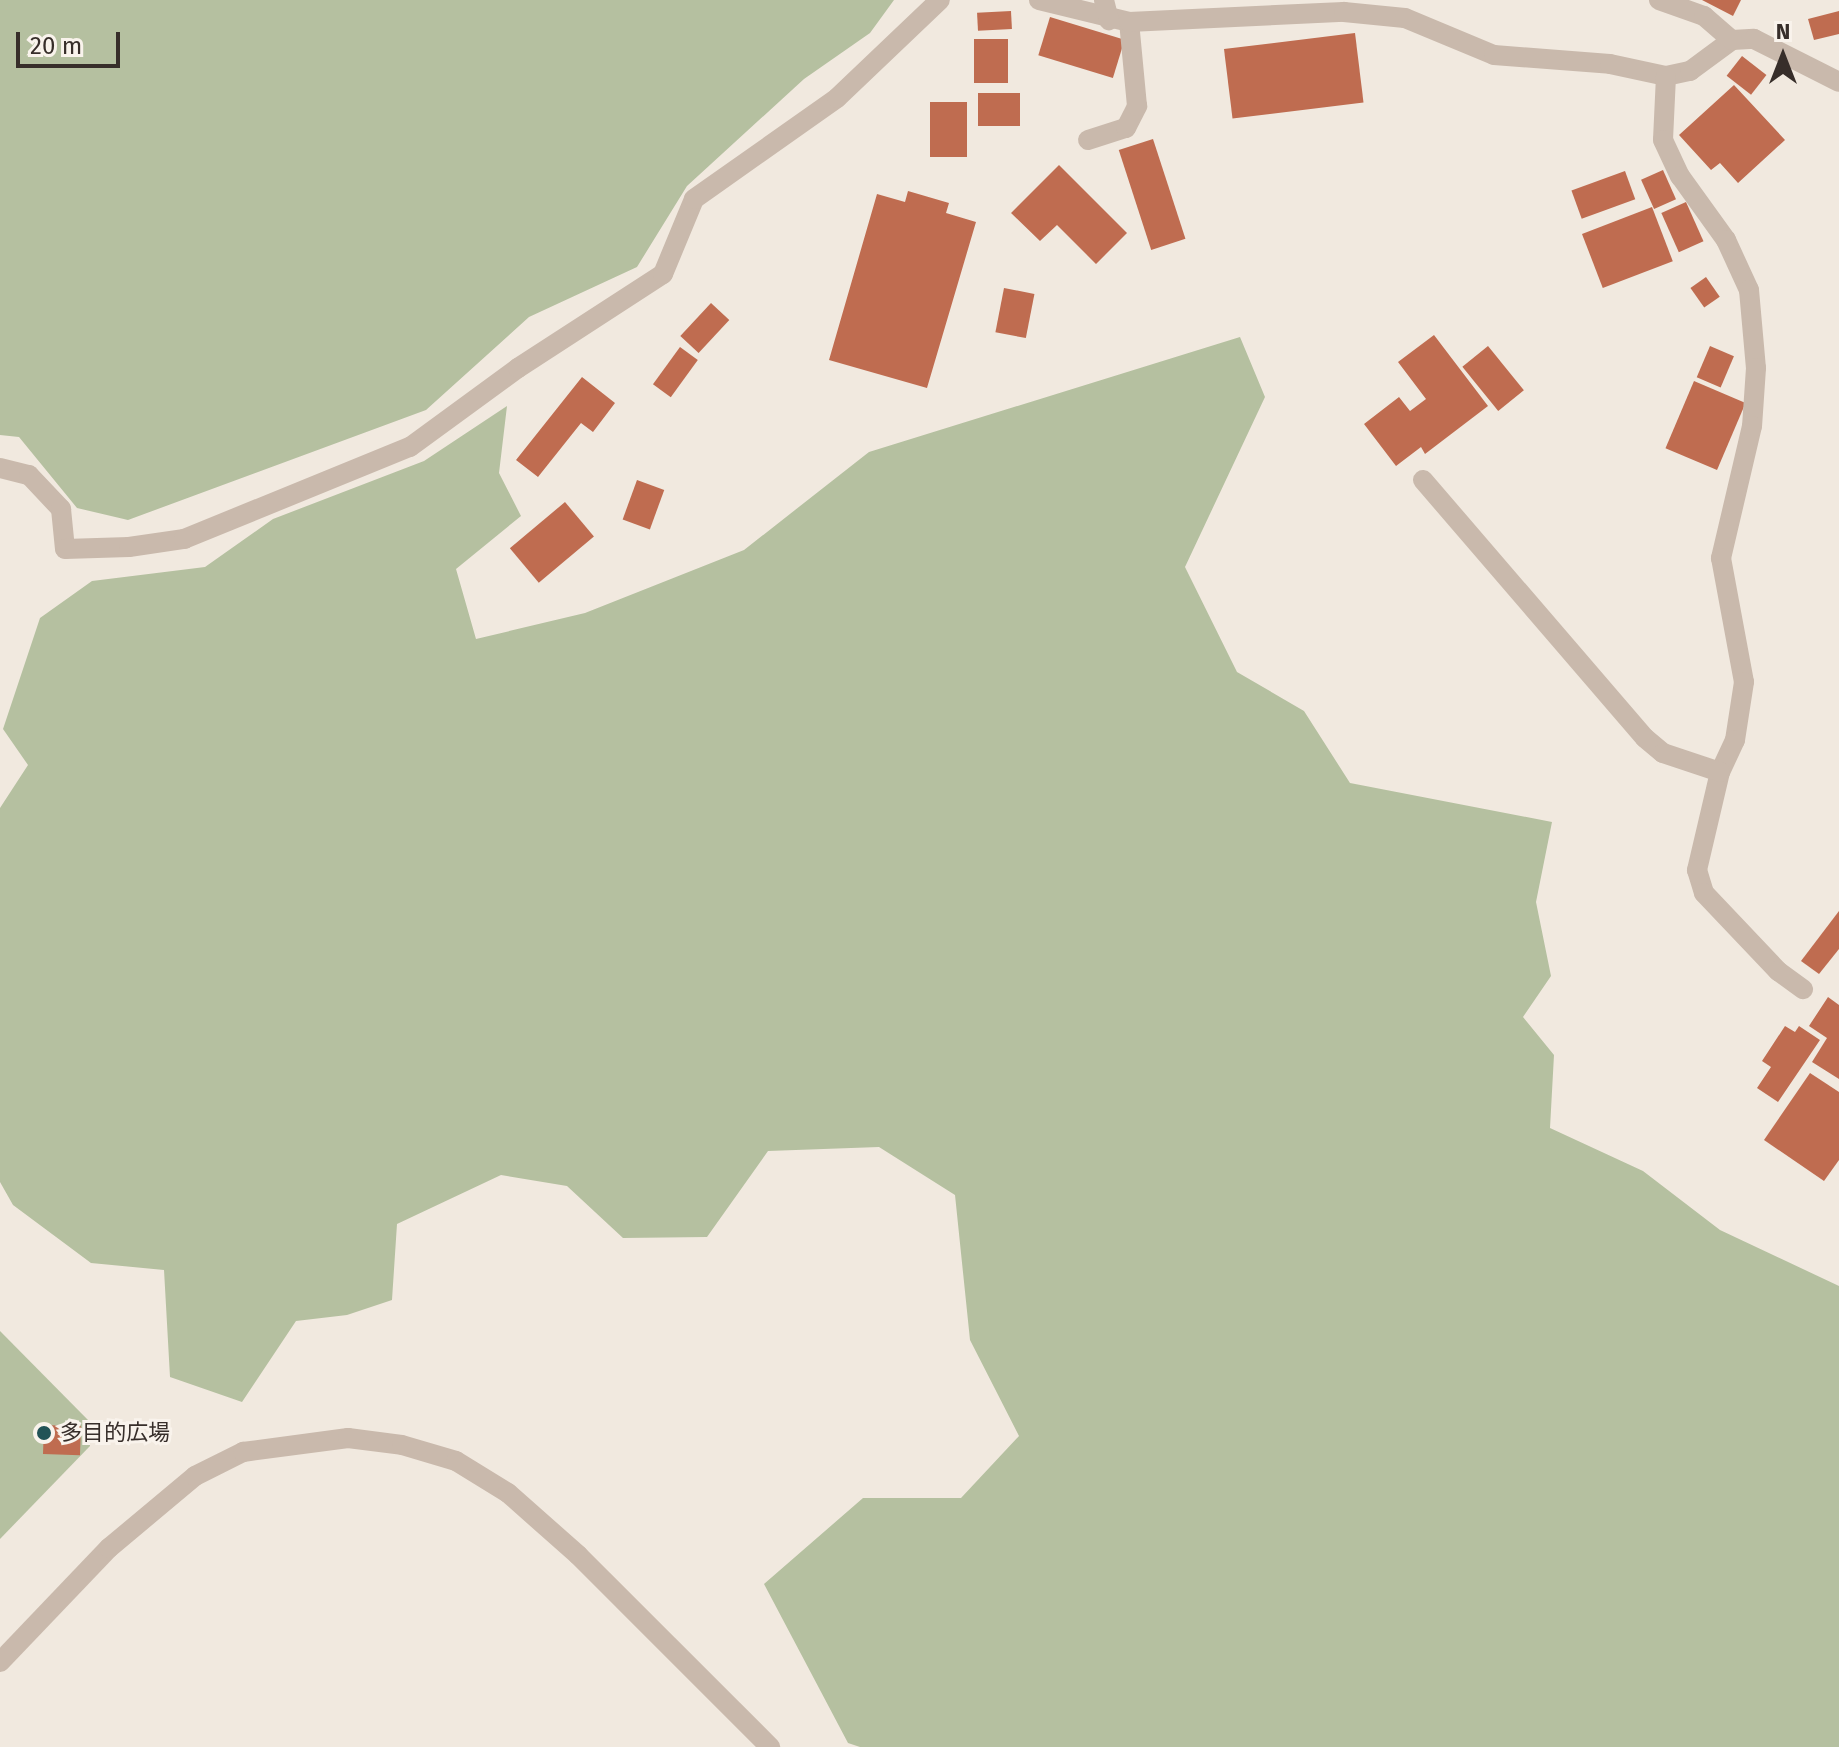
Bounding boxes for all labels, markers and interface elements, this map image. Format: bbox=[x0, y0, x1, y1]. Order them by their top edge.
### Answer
scale bar bbox=[20, 16, 124, 66]
north arrow bbox=[1743, 16, 1823, 96]
text: N bbox=[1776, 18, 1790, 45]
text: 20 m bbox=[30, 32, 82, 60]
place label: 多目的広場 bbox=[60, 1420, 170, 1446]
marker: 多目的広場 bbox=[35, 1424, 53, 1442]

